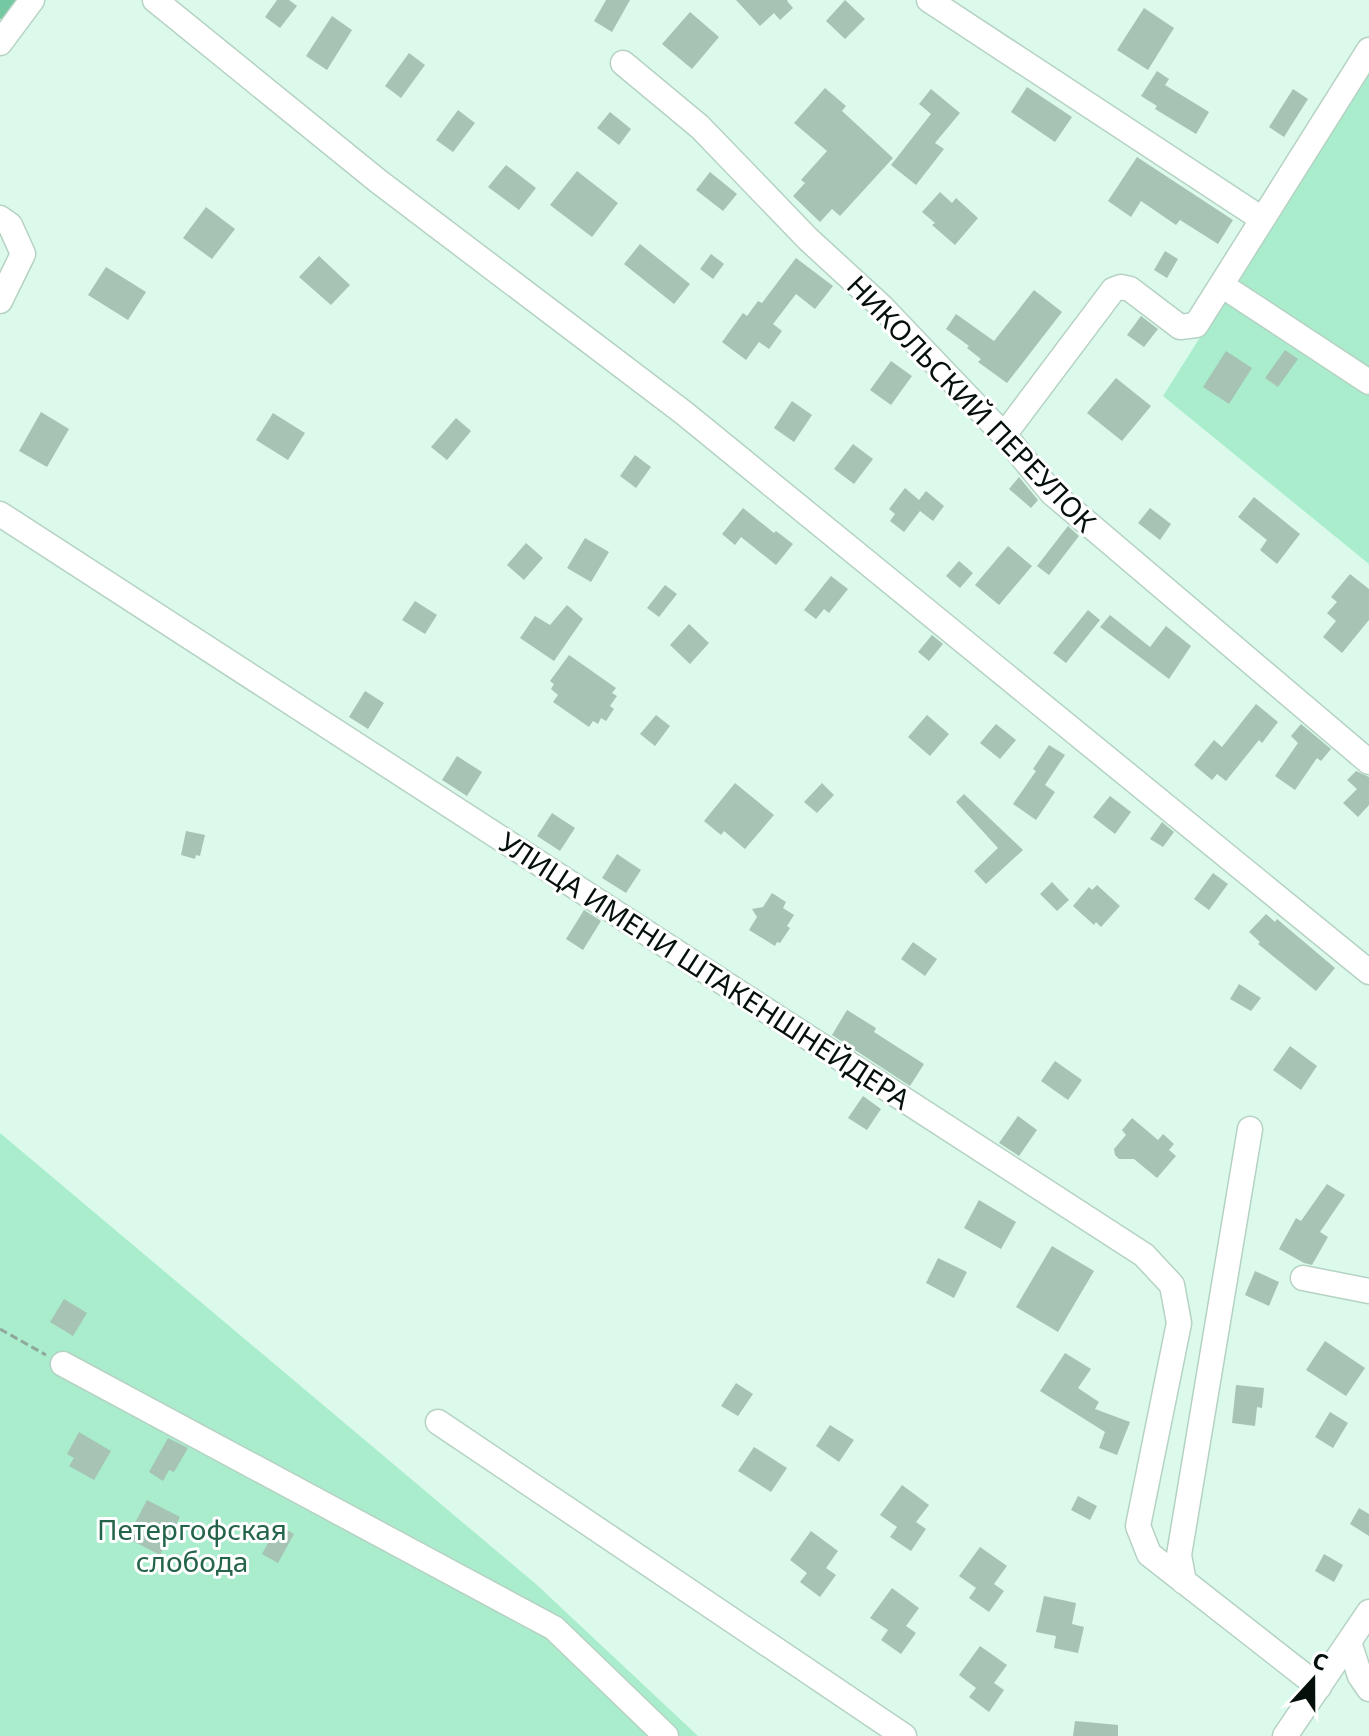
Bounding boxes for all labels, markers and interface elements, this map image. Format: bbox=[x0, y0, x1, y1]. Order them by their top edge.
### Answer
street label: НИКОЛЬСКИЙ ПЕРЕУЛОК bbox=[839, 266, 1105, 540]
street label: УЛИЦА ИМЕНИ ШТАКЕНШНЕЙДЕРА bbox=[492, 823, 918, 1118]
park label: Петергофская слобода bbox=[97, 1510, 287, 1580]
north arrow bbox=[1273, 1640, 1353, 1720]
text: С bbox=[1309, 1644, 1333, 1677]

